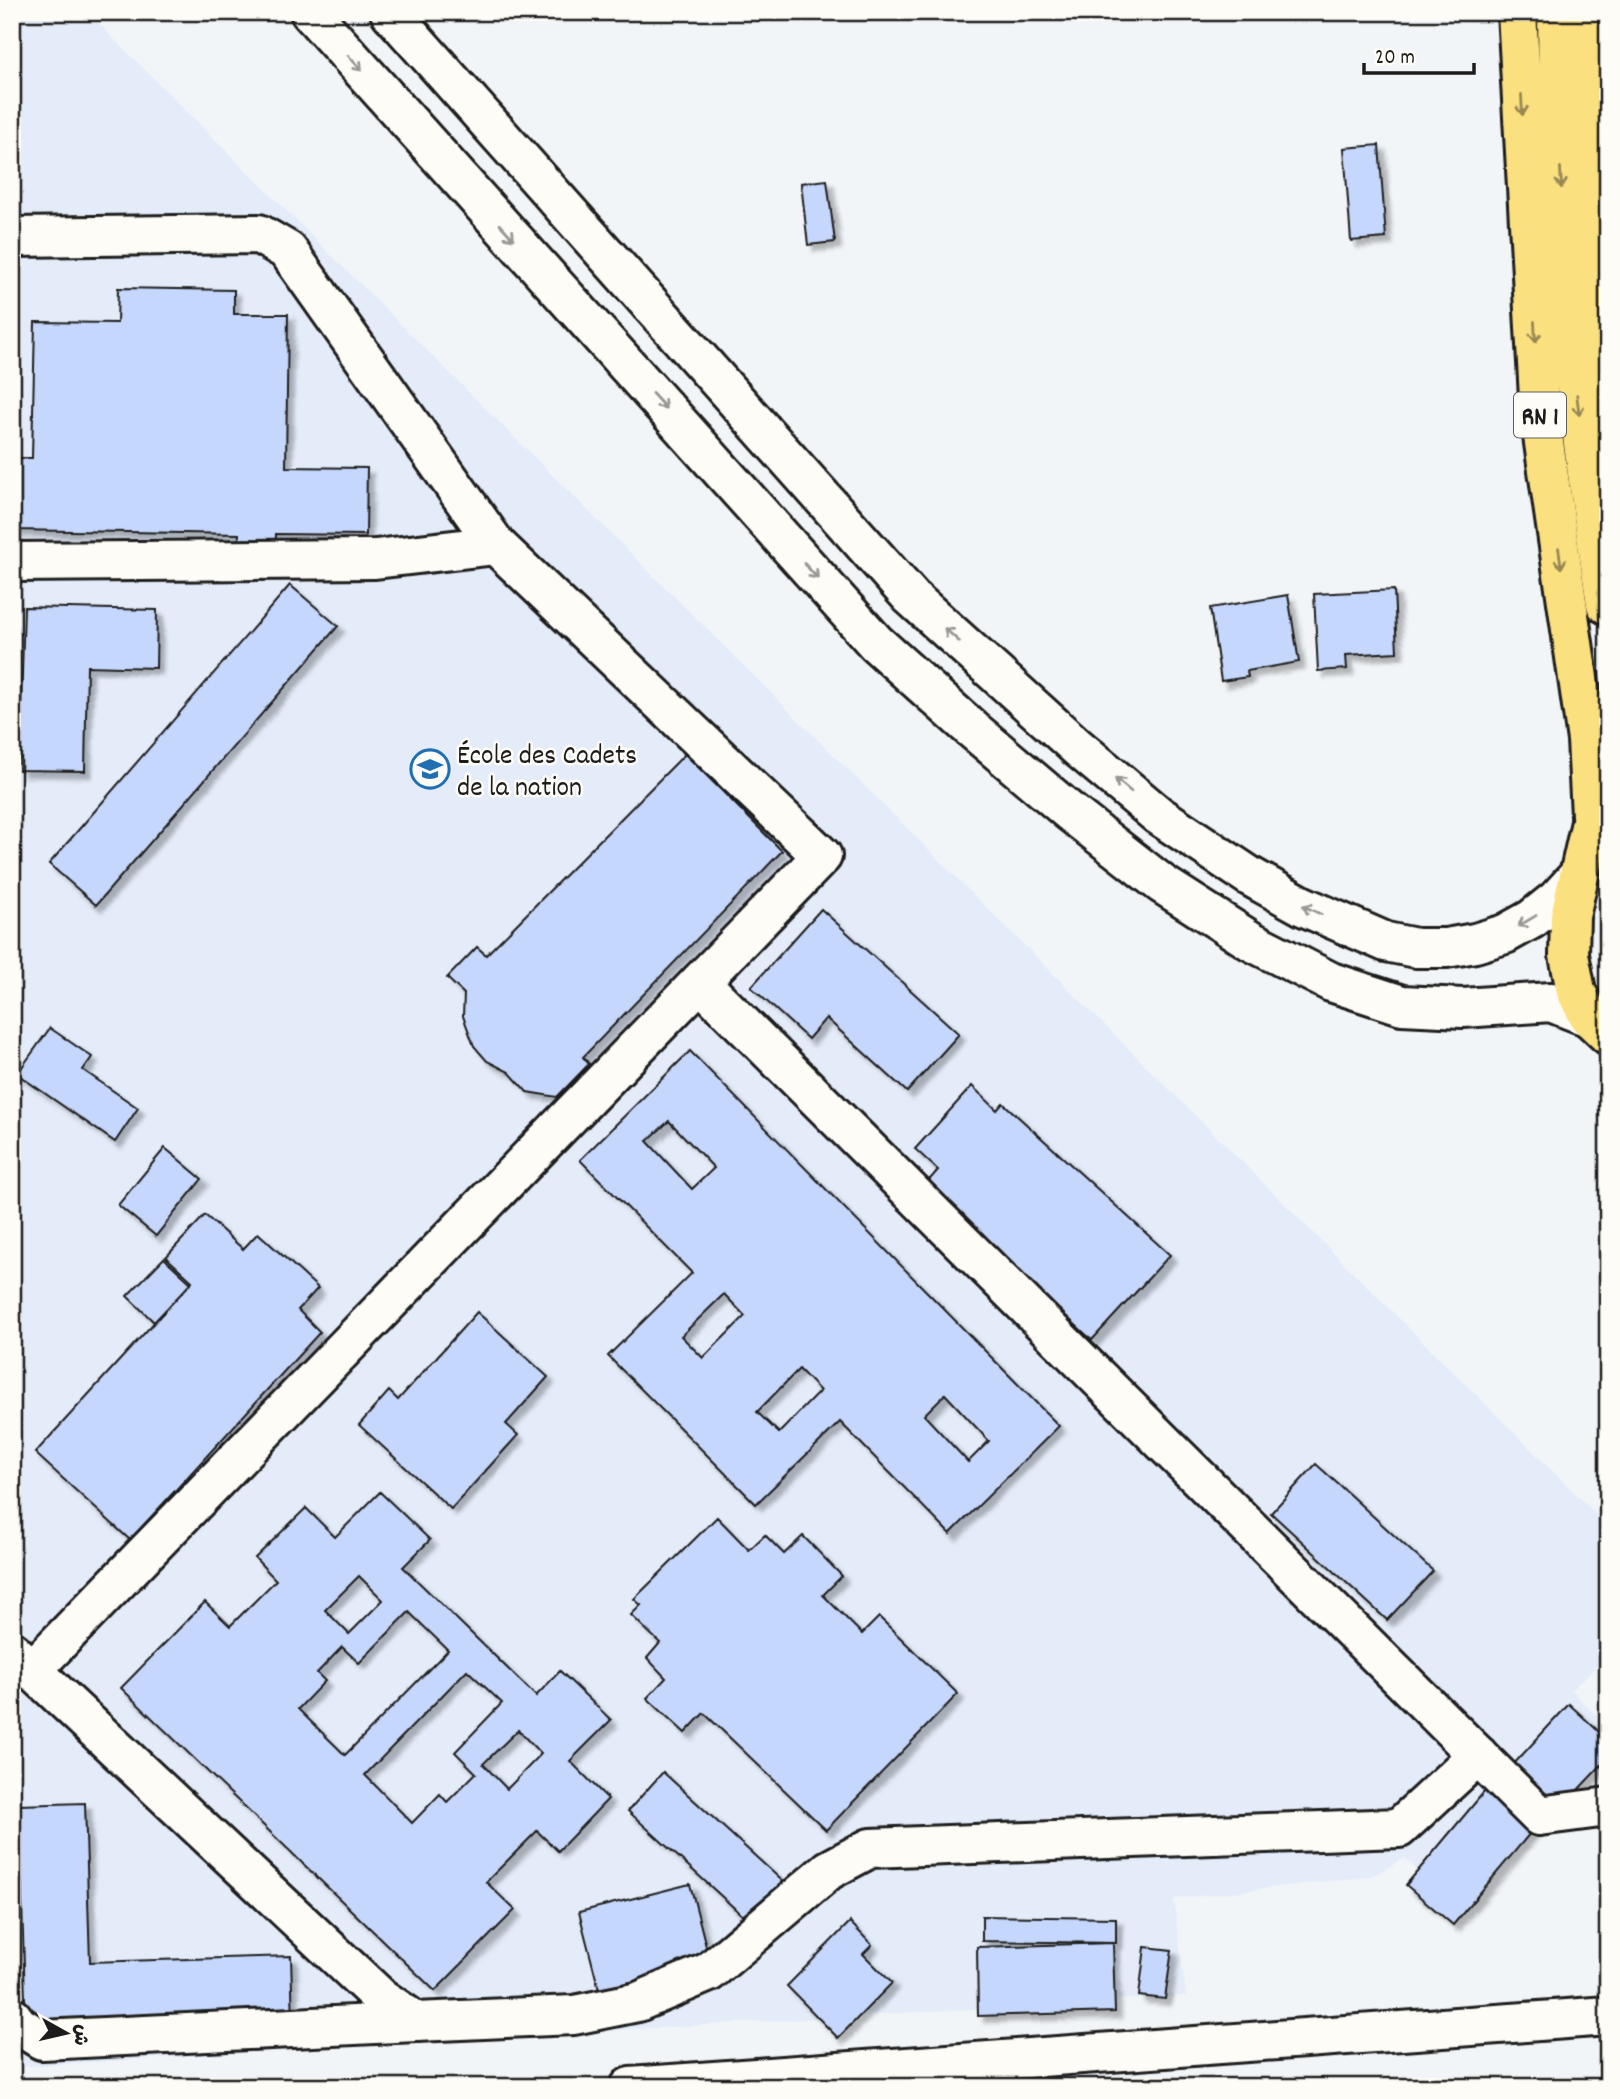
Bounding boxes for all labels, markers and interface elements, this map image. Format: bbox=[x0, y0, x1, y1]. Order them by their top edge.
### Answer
scale bar bbox=[1364, 32, 1475, 76]
text: 20 m bbox=[1375, 44, 1415, 74]
one-way arrow bbox=[347, 54, 363, 72]
one-way arrow bbox=[1515, 93, 1528, 116]
one-way arrow bbox=[1554, 167, 1567, 190]
one-way arrow bbox=[499, 223, 515, 241]
one-way arrow bbox=[1529, 320, 1542, 343]
one-way arrow bbox=[651, 392, 667, 410]
road number: RN 1 bbox=[1514, 392, 1566, 438]
one-way arrow bbox=[1572, 393, 1585, 416]
one-way arrow bbox=[1554, 546, 1567, 569]
one-way arrow bbox=[803, 562, 820, 579]
one-way arrow bbox=[943, 627, 961, 643]
place label: École des Cadets de la nation bbox=[457, 738, 637, 810]
school or university icon: École des Cadets de la nation bbox=[409, 748, 451, 790]
one-way arrow bbox=[1114, 778, 1132, 793]
one-way arrow bbox=[1302, 903, 1323, 916]
one-way arrow bbox=[1518, 914, 1538, 928]
north arrow bbox=[32, 1997, 102, 2068]
text: ش bbox=[65, 2023, 94, 2047]

